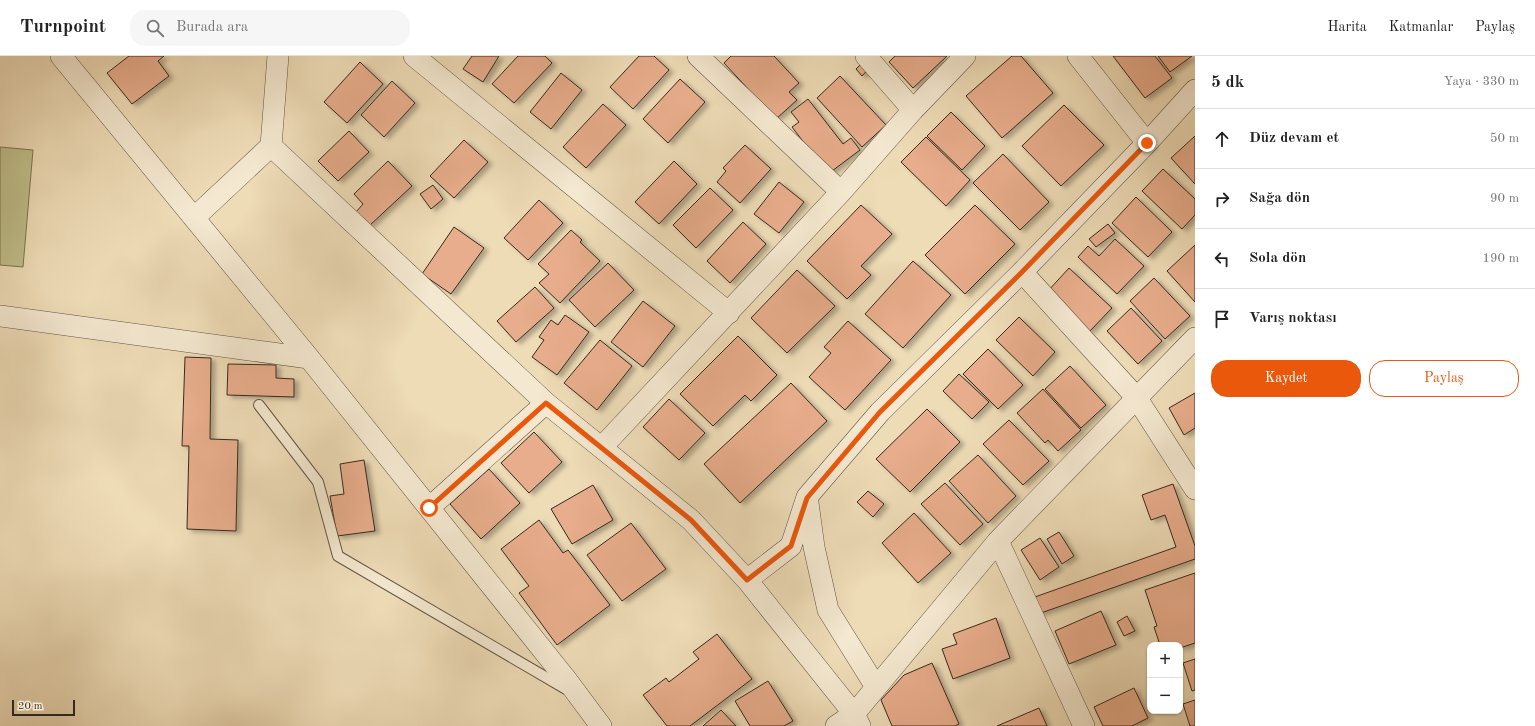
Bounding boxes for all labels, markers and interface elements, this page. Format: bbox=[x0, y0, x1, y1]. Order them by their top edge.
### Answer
search box bbox=[130, 10, 410, 46]
icon: search bbox=[144, 17, 166, 39]
text: Turnpoint bbox=[20, 18, 106, 37]
text: Burada ara bbox=[176, 20, 248, 35]
text: Harita bbox=[1327, 20, 1367, 34]
text: Katmanlar bbox=[1389, 20, 1453, 34]
text: Paylaş bbox=[1475, 20, 1515, 34]
text: 5 dk bbox=[1211, 74, 1244, 91]
text: Yaya · 330 m bbox=[1444, 75, 1519, 88]
icon: ahead bbox=[1211, 128, 1233, 150]
text: Düz devam et bbox=[1249, 131, 1339, 146]
text: 50 m bbox=[1490, 132, 1519, 145]
route end bbox=[1138, 134, 1156, 152]
icon: right bbox=[1211, 188, 1233, 210]
text: Sağa dön bbox=[1249, 191, 1310, 206]
text: 90 m bbox=[1490, 192, 1519, 205]
icon: left bbox=[1211, 248, 1233, 270]
text: Sola dön bbox=[1249, 251, 1306, 266]
text: 190 m bbox=[1482, 252, 1519, 265]
icon: arrive bbox=[1211, 308, 1233, 330]
text: Varış noktası bbox=[1249, 311, 1337, 326]
button: Kaydet bbox=[1211, 360, 1361, 397]
button: Paylaş bbox=[1369, 360, 1519, 397]
route start bbox=[420, 499, 438, 517]
map controls bbox=[1147, 642, 1183, 714]
button: + bbox=[1147, 642, 1183, 678]
button: − bbox=[1147, 678, 1183, 714]
scale bar bbox=[12, 698, 75, 717]
text: 20 m bbox=[18, 701, 43, 712]

